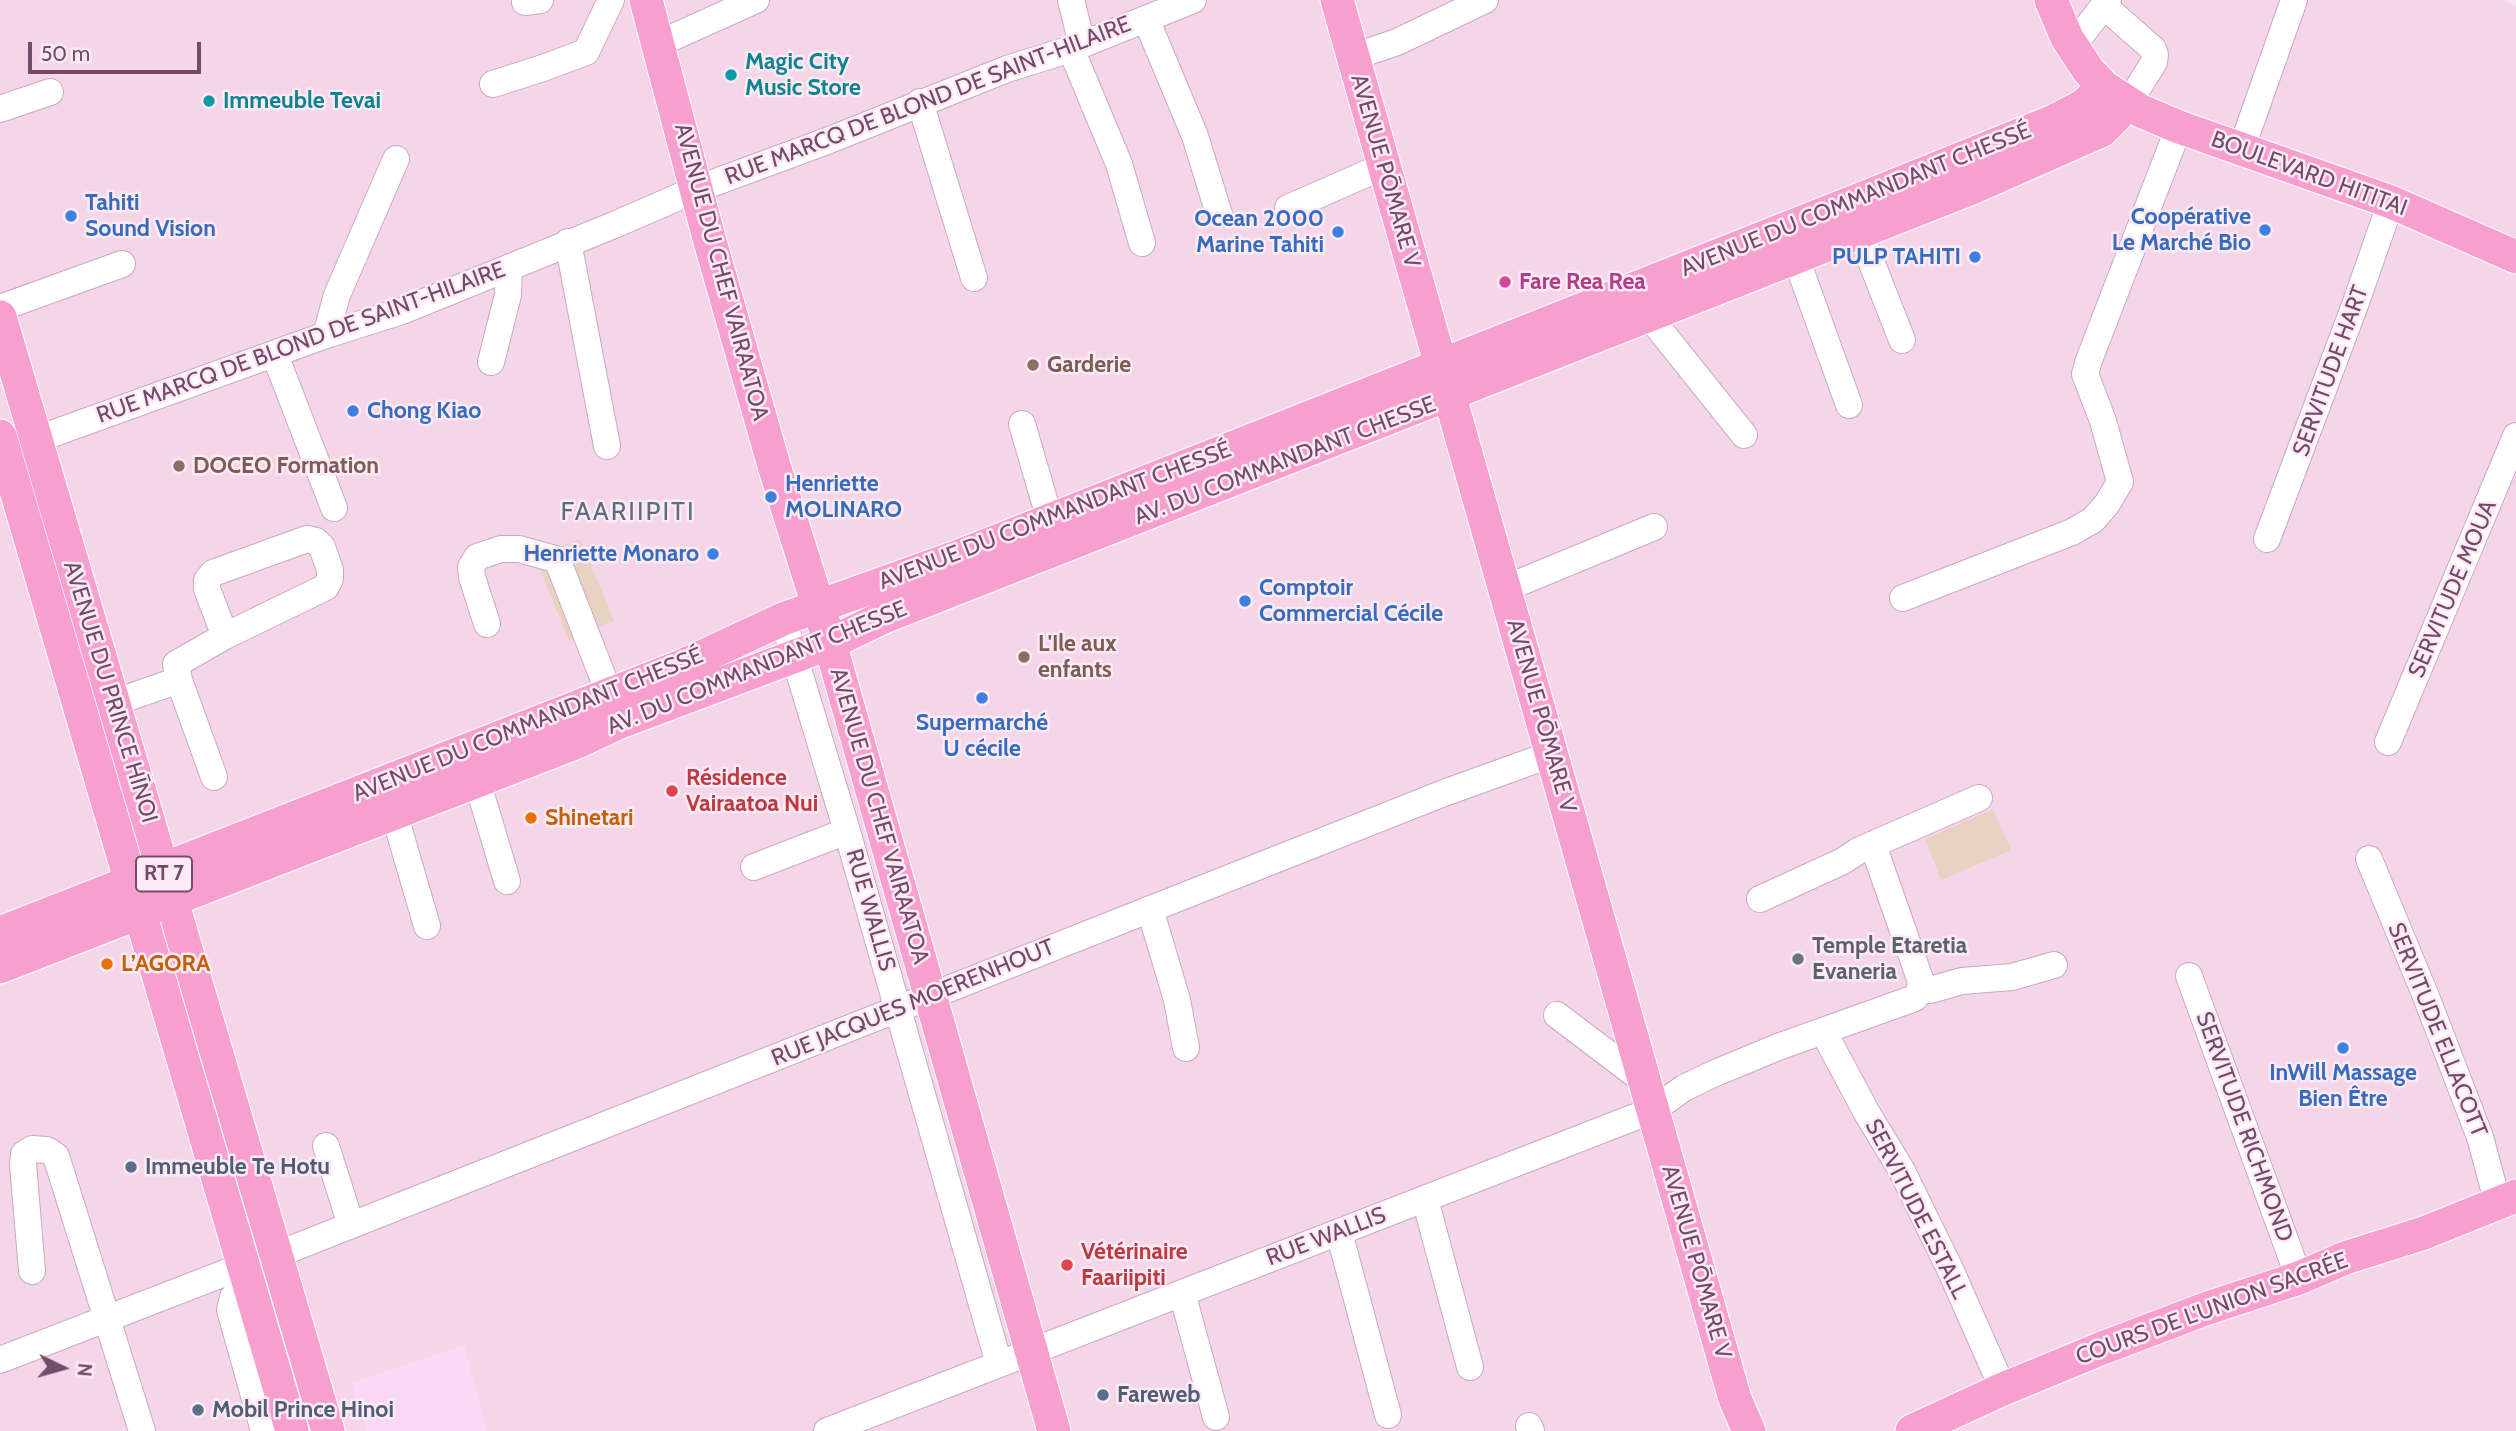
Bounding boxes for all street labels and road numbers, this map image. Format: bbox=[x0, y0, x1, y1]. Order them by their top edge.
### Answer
street label: RUE MARCQ DE BLOND DE SAINT-HILAIRE bbox=[721, 11, 1135, 191]
street label: AVENUE PŌMARE V bbox=[1344, 71, 1426, 271]
street label: AVENUE DU COMMANDANT CHESSÉ bbox=[1677, 117, 2035, 283]
street label: AVENUE DU CHEF VAIRAATOA bbox=[668, 120, 774, 424]
street label: BOULEVARD HITITAI bbox=[2207, 126, 2411, 222]
street label: RUE MARCQ DE BLOND DE SAINT-HILAIRE bbox=[93, 256, 509, 430]
street label: SERVITUDE HART bbox=[2287, 282, 2375, 460]
street label: AV. DU COMMANDANT CHESSE bbox=[1130, 391, 1440, 531]
street label: AVENUE DU COMMANDANT CHESSÉ bbox=[875, 436, 1235, 596]
street label: SERVITUDE MOUA bbox=[2403, 496, 2503, 682]
street label: AVENUE DU PRINCE HĪNOI bbox=[57, 558, 163, 826]
street label: AV. DU COMMANDANT CHESSE bbox=[603, 595, 911, 741]
street label: AVENUE PŌMARE V bbox=[1500, 616, 1582, 816]
street label: AVENUE DU COMMANDANT CHESSÉ bbox=[349, 642, 707, 808]
street label: AVENUE DU CHEF VAIRAATOA bbox=[823, 665, 935, 967]
street label: RUE WALLIS bbox=[839, 846, 901, 974]
road number: RT 7 bbox=[136, 856, 192, 892]
street label: SERVITUDE ELLACOTT bbox=[2381, 919, 2493, 1141]
street label: RUE JACQUES MOERENHOUT bbox=[768, 934, 1058, 1072]
street label: SERVITUDE RICHMOND bbox=[2190, 1008, 2298, 1246]
street label: SERVITUDE ESTALL bbox=[1859, 1115, 1973, 1303]
street label: AVENUE PŌMARE V bbox=[1655, 1162, 1737, 1362]
street label: RUE WALLIS bbox=[1262, 1202, 1390, 1272]
street label: COURS DE L'UNION SACRÉE bbox=[2072, 1247, 2352, 1371]

